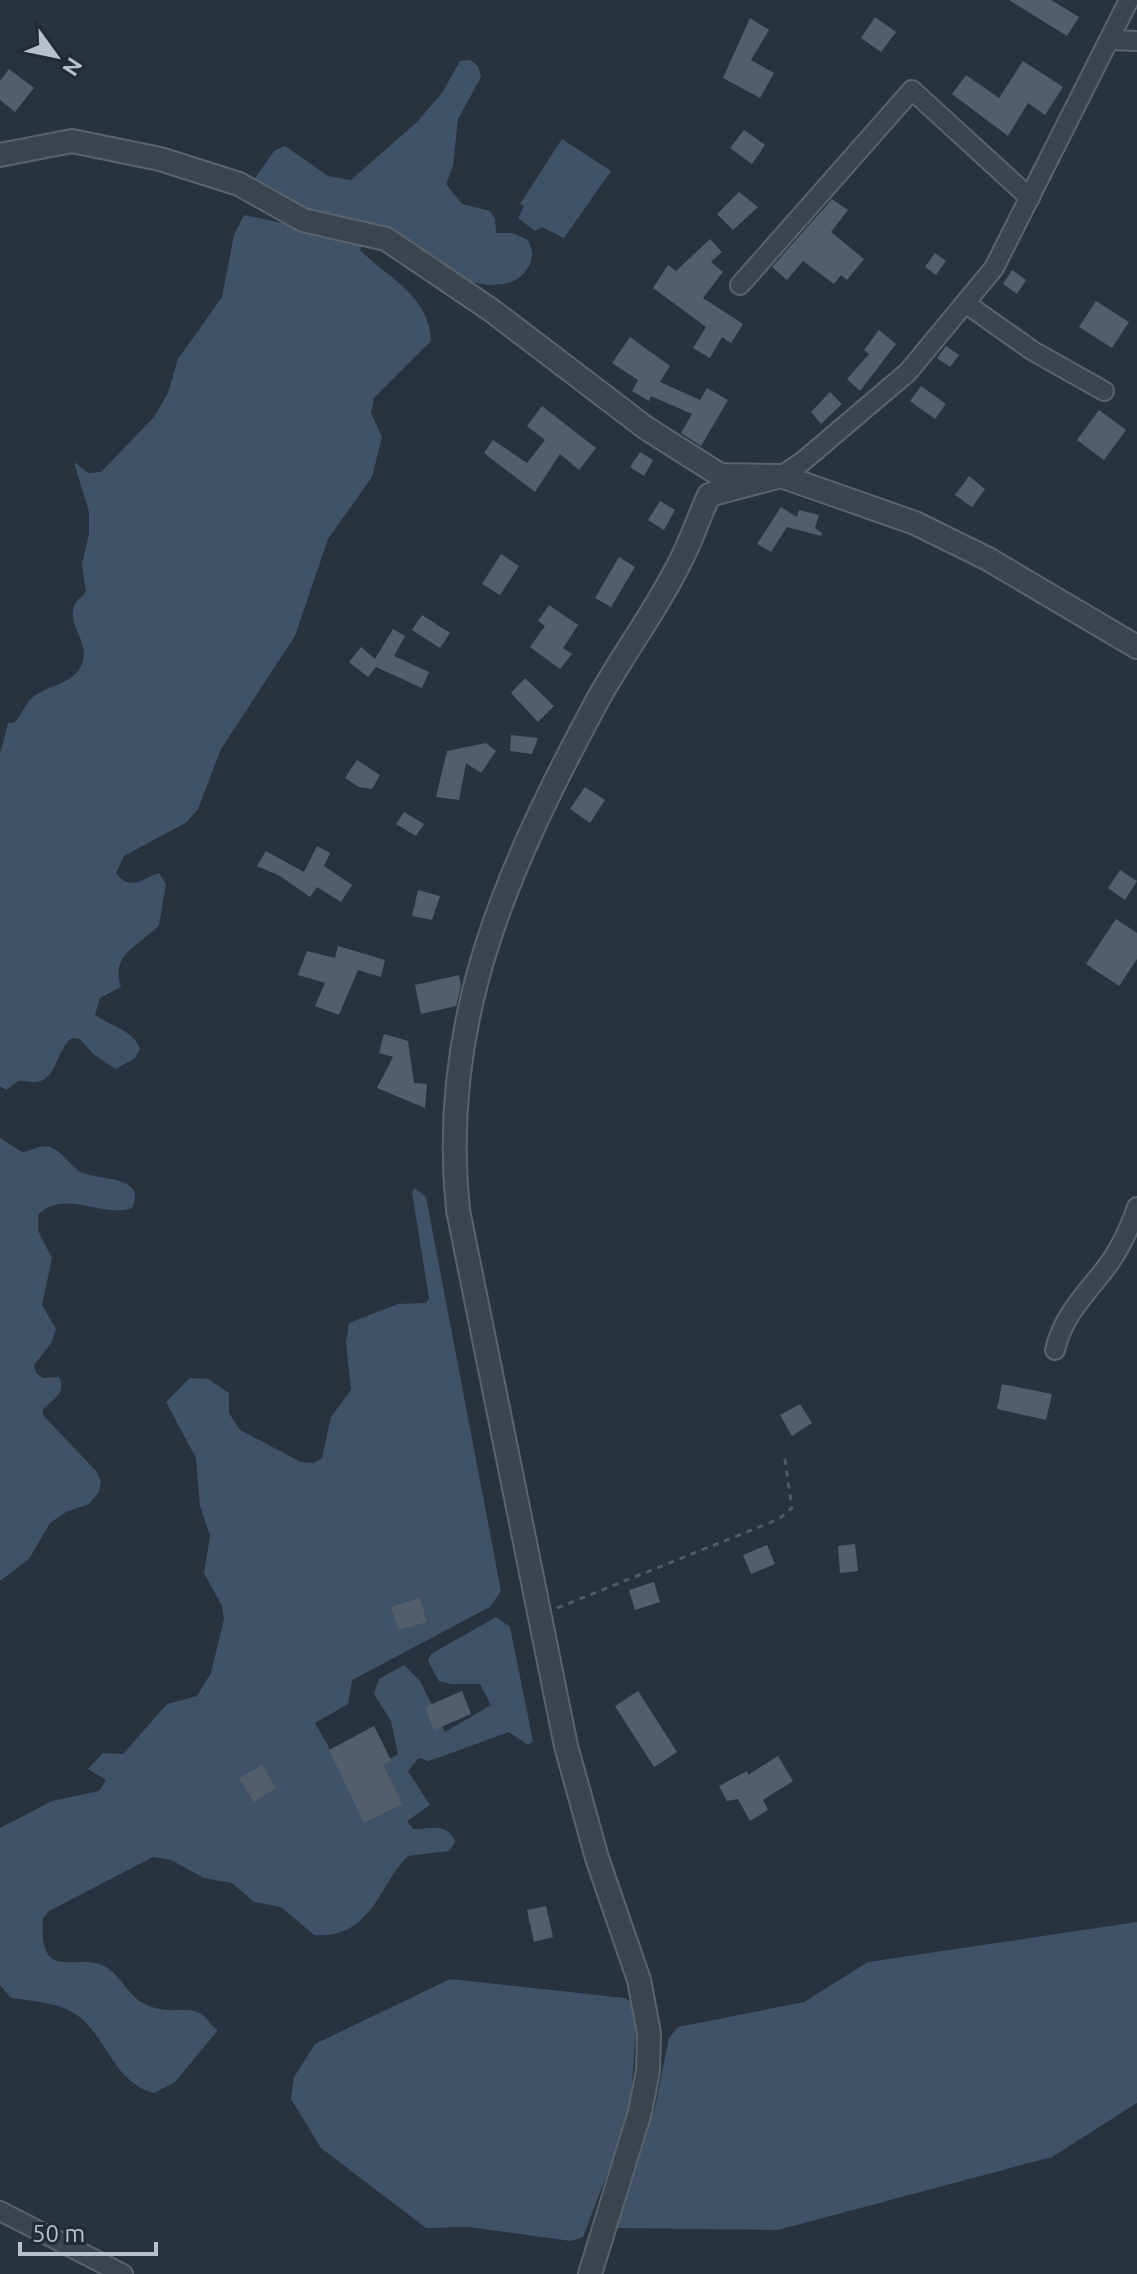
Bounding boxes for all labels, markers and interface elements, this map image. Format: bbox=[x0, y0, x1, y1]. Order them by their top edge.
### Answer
north arrow bbox=[16, 16, 96, 96]
text: N bbox=[58, 53, 88, 81]
scale bar bbox=[20, 2206, 156, 2256]
text: 50 m bbox=[32, 2220, 85, 2247]

